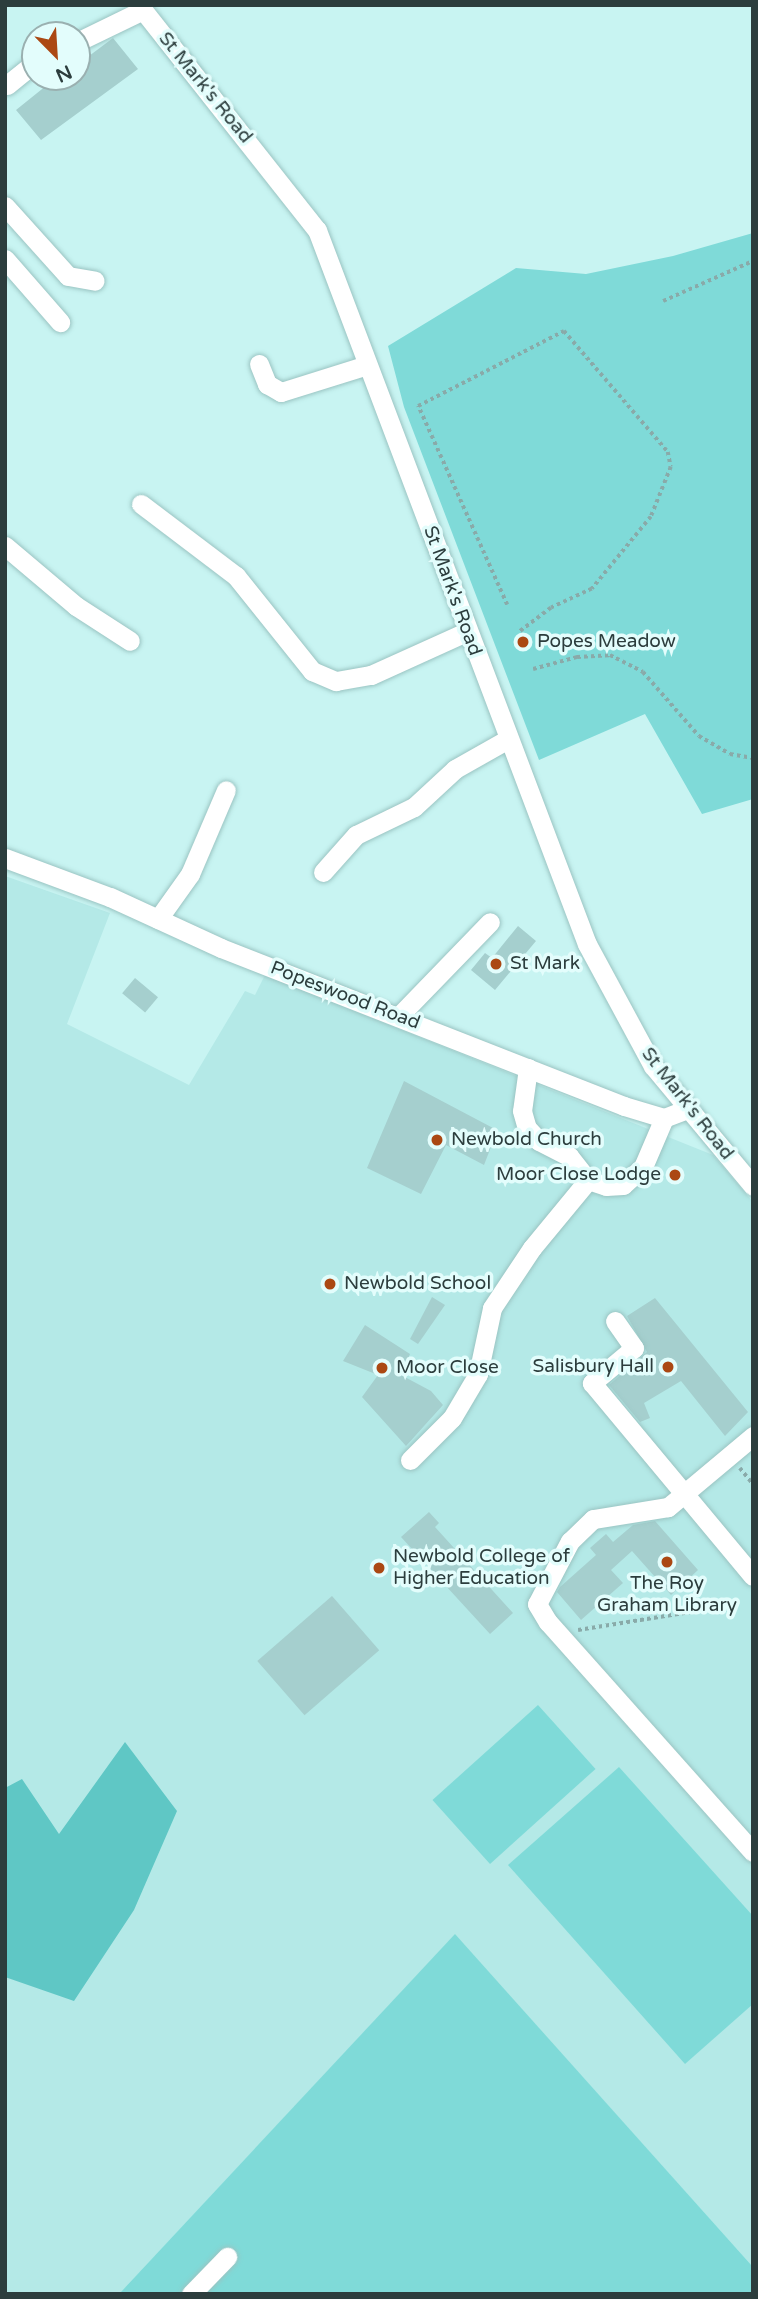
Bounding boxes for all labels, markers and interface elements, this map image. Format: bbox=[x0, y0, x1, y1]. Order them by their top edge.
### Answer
north arrow bbox=[21, 21, 91, 91]
street label: St Mark's Road bbox=[153, 28, 257, 148]
text: N bbox=[52, 60, 75, 87]
street label: St Mark's Road bbox=[418, 523, 486, 659]
place label: Popes Meadow bbox=[537, 631, 676, 653]
marker: Popes Meadow bbox=[515, 634, 531, 650]
place label: St Mark bbox=[510, 953, 580, 975]
marker: St Mark bbox=[488, 956, 504, 972]
street label: Popeswood Road bbox=[267, 957, 423, 1035]
street label: St Mark's Road bbox=[636, 1043, 738, 1165]
place label: Newbold Church bbox=[451, 1129, 602, 1151]
marker: Newbold Church bbox=[429, 1132, 445, 1148]
place label: Moor Close Lodge bbox=[496, 1164, 661, 1186]
marker: Moor Close Lodge bbox=[667, 1167, 683, 1183]
place label: Newbold School bbox=[344, 1273, 491, 1295]
marker: Newbold School bbox=[322, 1276, 338, 1292]
place label: Salisbury Hall bbox=[533, 1356, 654, 1378]
place label: Moor Close bbox=[396, 1357, 499, 1379]
marker: Salisbury Hall bbox=[660, 1359, 676, 1375]
marker: Moor Close bbox=[374, 1360, 390, 1376]
place label: Newbold College of Higher Education bbox=[393, 1546, 570, 1590]
marker: The Roy Graham Library bbox=[659, 1554, 675, 1570]
marker: Newbold College of Higher Education bbox=[371, 1560, 387, 1576]
place label: The Roy Graham Library bbox=[597, 1573, 737, 1617]

